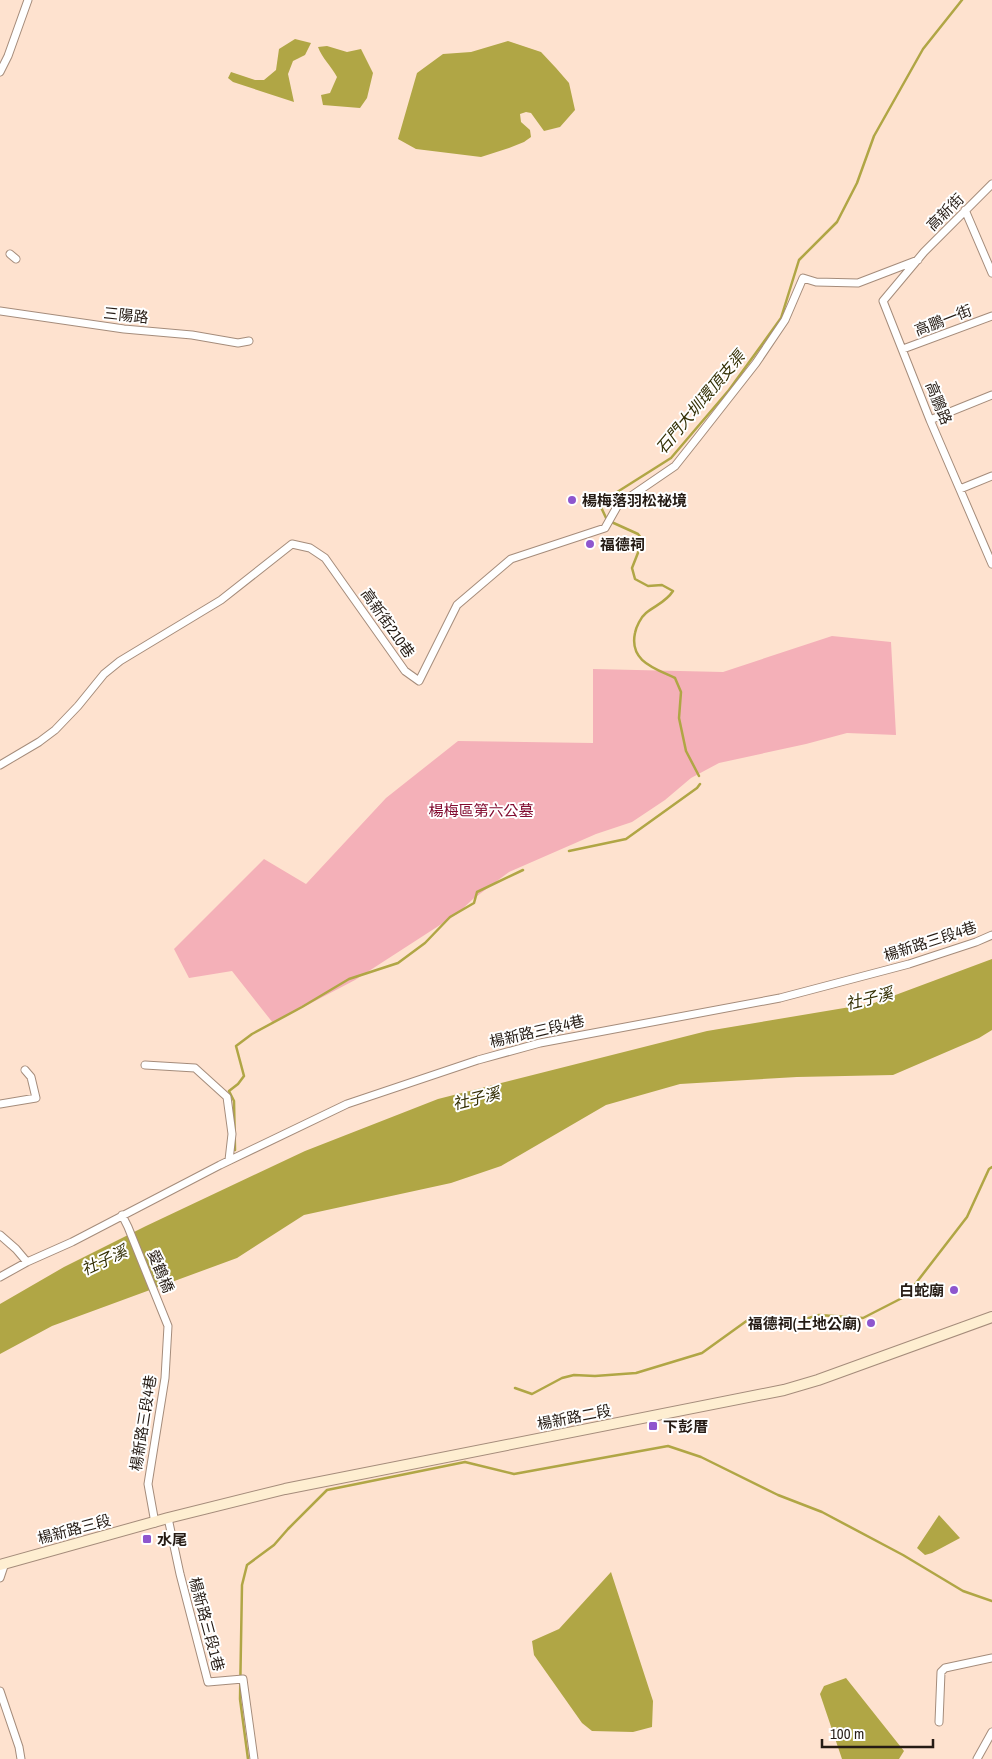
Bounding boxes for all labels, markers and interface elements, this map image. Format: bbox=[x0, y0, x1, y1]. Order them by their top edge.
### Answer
street label: 高新街 bbox=[922, 189, 968, 235]
street label: 高鵬一街 bbox=[911, 299, 975, 341]
street label: 三陽路 bbox=[103, 302, 149, 328]
water label: 石門大圳環頂支渠 bbox=[650, 344, 751, 458]
street label: 高鵬路 bbox=[921, 378, 957, 428]
place label: 楊梅落羽松祕境 bbox=[582, 490, 687, 511]
marker: 楊梅落羽松祕境 bbox=[566, 494, 578, 506]
place label: 福德祠 bbox=[600, 534, 645, 555]
marker: 福德祠 bbox=[584, 538, 596, 550]
street label: 高新街210巷 bbox=[356, 584, 420, 662]
park label: 楊梅區第六公墓 bbox=[428, 800, 534, 821]
street label: 楊新路三段4巷 bbox=[881, 916, 979, 966]
water label: 社子溪 bbox=[843, 981, 897, 1014]
street label: 楊新路三段4巷 bbox=[487, 1010, 587, 1052]
water label: 社子溪 bbox=[450, 1081, 504, 1114]
water label: 社子溪 bbox=[78, 1239, 132, 1280]
street label: 愛鶴橋 bbox=[143, 1246, 179, 1296]
place label: 白蛇廟 bbox=[899, 1280, 944, 1301]
marker: 白蛇廟 bbox=[948, 1284, 960, 1296]
place label: 福德祠(土地公廟) bbox=[748, 1313, 861, 1334]
marker: 福德祠(土地公廟) bbox=[865, 1317, 877, 1329]
street label: 楊新路三段4巷 bbox=[125, 1374, 161, 1472]
street label: 楊新路二段 bbox=[535, 1400, 613, 1434]
place label: 下彭厝 bbox=[663, 1416, 708, 1437]
marker: 下彭厝 bbox=[647, 1420, 659, 1432]
street label: 楊新路三段 bbox=[35, 1509, 113, 1549]
place label: 水尾 bbox=[157, 1529, 187, 1550]
marker: 水尾 bbox=[141, 1533, 153, 1545]
street label: 楊新路三段1巷 bbox=[184, 1575, 230, 1673]
scale bar bbox=[822, 1716, 933, 1748]
text: 100 m bbox=[830, 1723, 864, 1744]

